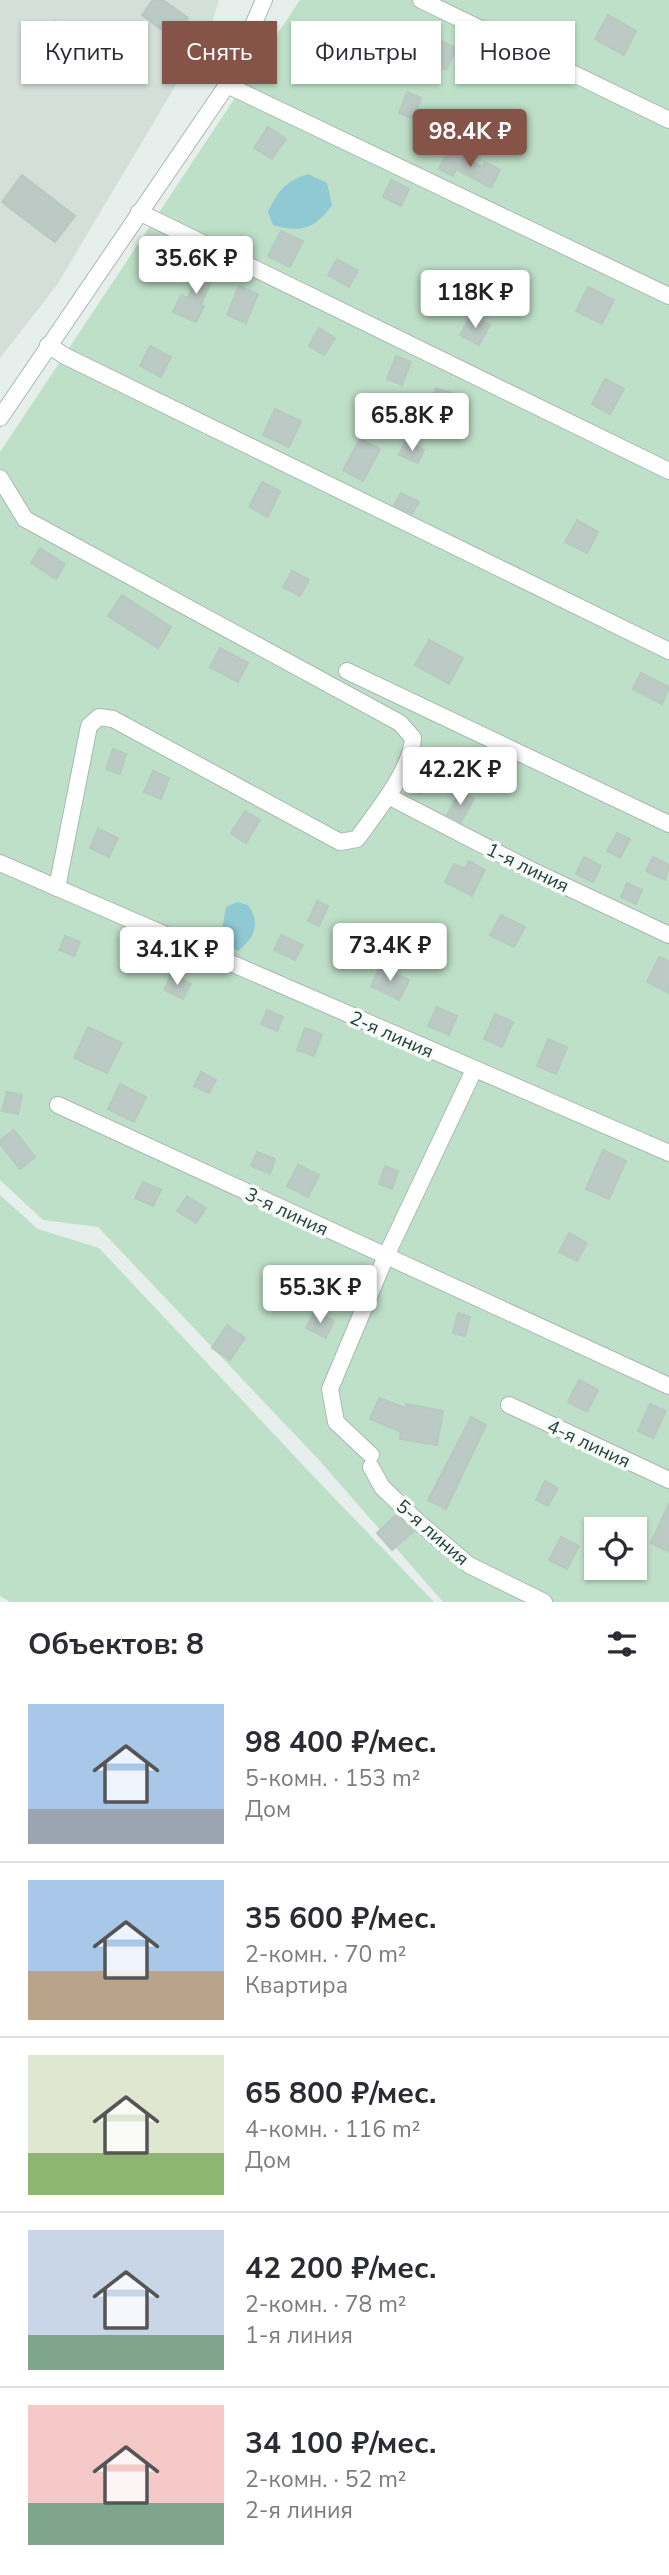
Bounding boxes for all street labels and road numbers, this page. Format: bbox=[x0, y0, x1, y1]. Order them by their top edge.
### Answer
street label: 1-я линия bbox=[482, 837, 573, 899]
street label: 2-я линия bbox=[346, 1005, 438, 1065]
street label: 3-я линия bbox=[241, 1181, 332, 1243]
street label: 4-я линия bbox=[543, 1413, 634, 1475]
street label: 5-я линия bbox=[390, 1494, 474, 1572]

